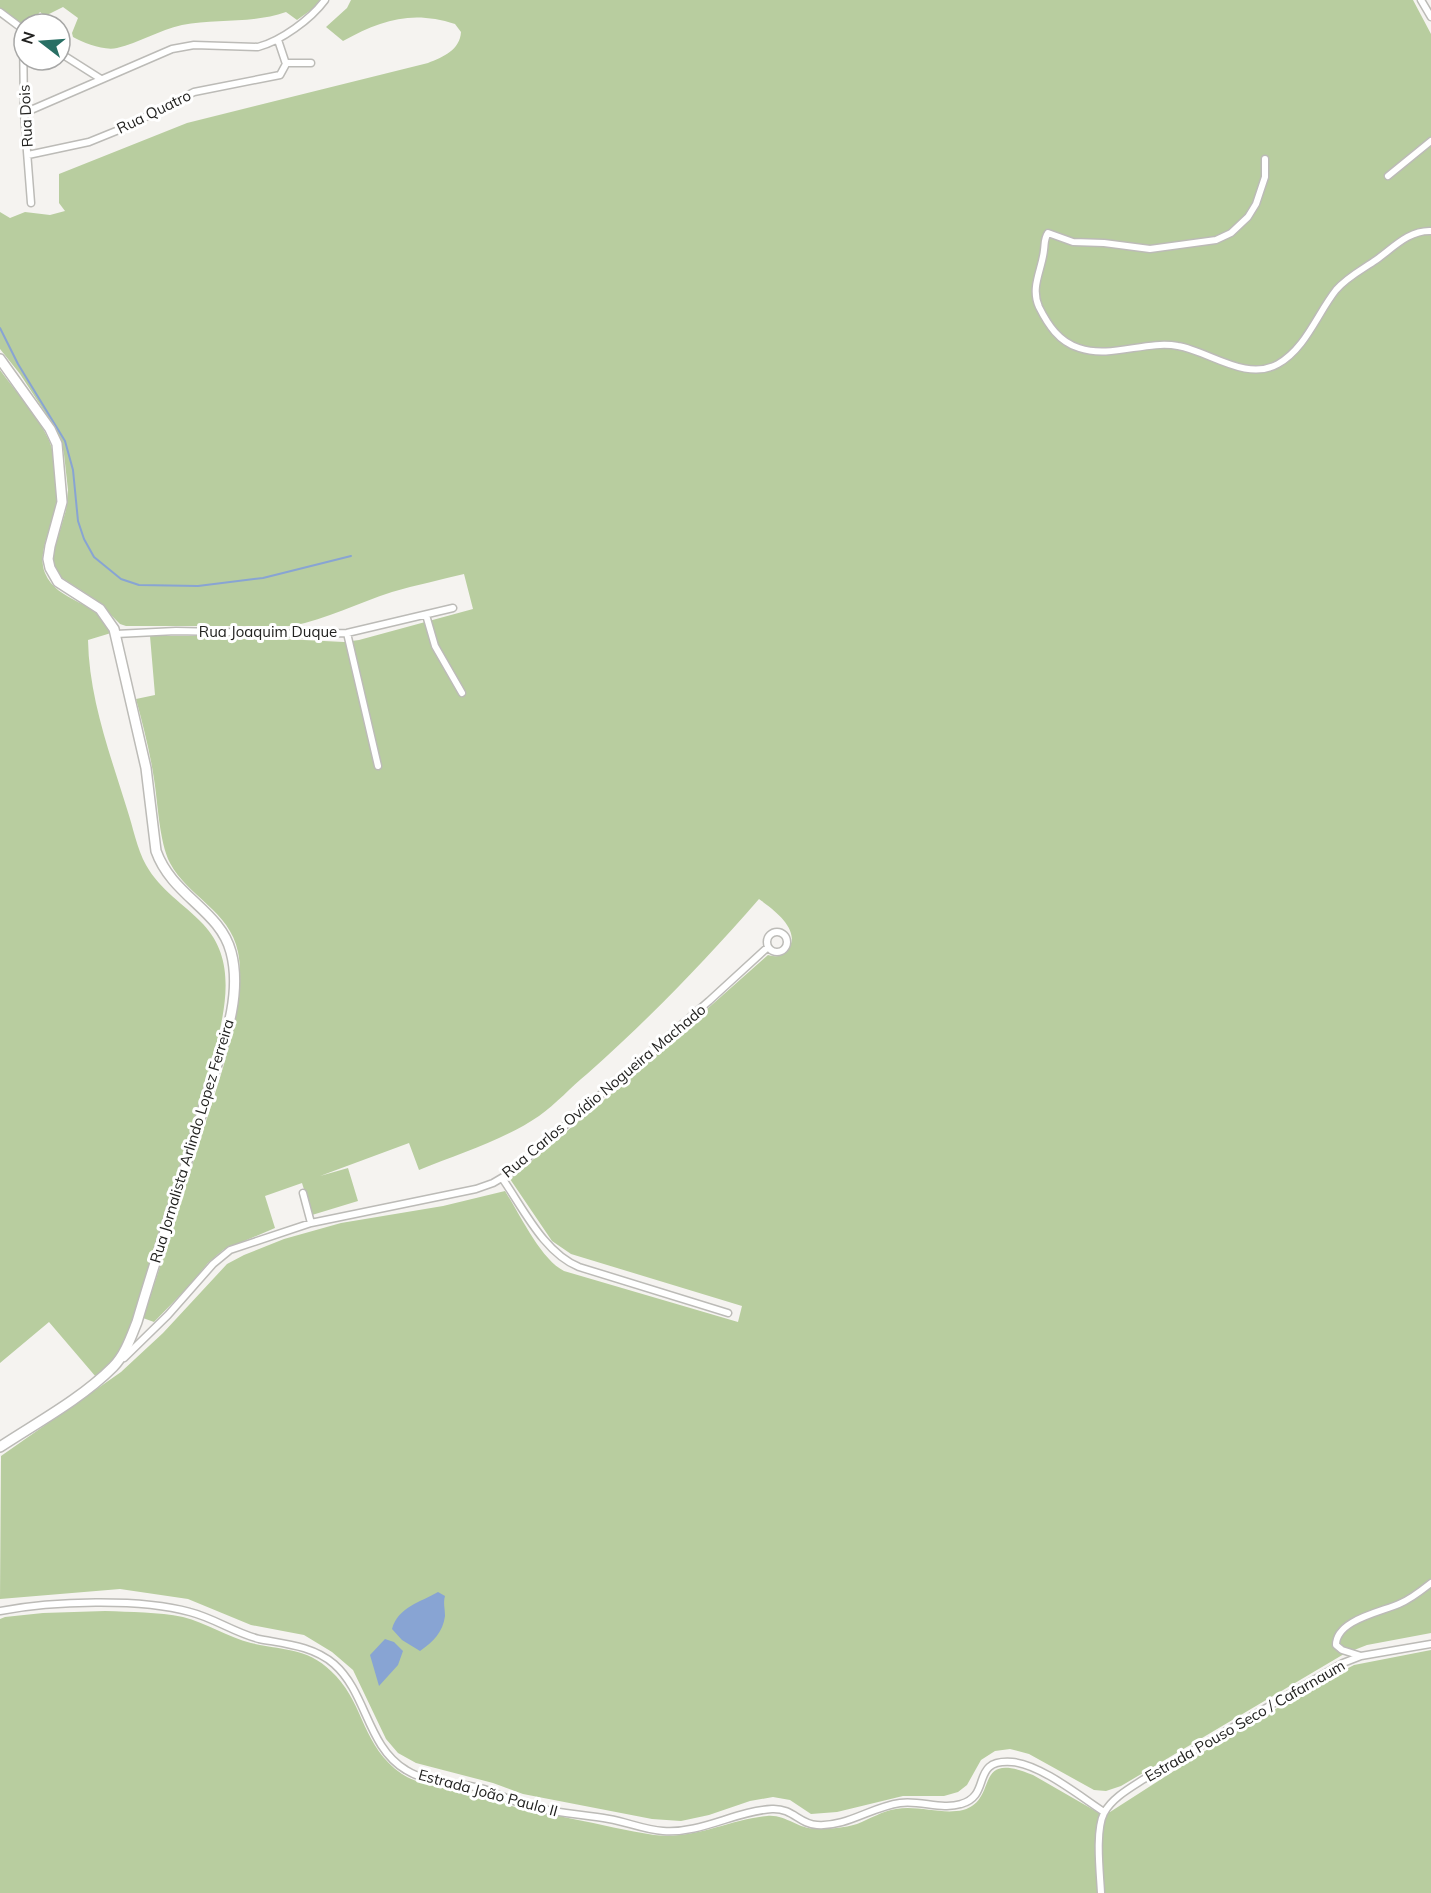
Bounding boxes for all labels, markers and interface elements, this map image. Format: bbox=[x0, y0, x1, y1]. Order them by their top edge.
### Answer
north arrow bbox=[12, 12, 72, 72]
text: N bbox=[16, 29, 39, 46]
street label: Rua Dois bbox=[14, 84, 37, 148]
street label: Rua Quatro bbox=[114, 85, 194, 138]
street label: Rua Joaquim Duque bbox=[199, 622, 337, 641]
street label: Rua Carlos Ovídio Nogueira Machado bbox=[498, 1000, 709, 1182]
street label: Rua Jornalista Arlindo Lopez Ferreira bbox=[145, 1017, 238, 1265]
street label: Estrada Pouso Seco / Cafarnaum bbox=[1141, 1655, 1348, 1786]
street label: Estrada João Paulo II bbox=[416, 1765, 560, 1820]

